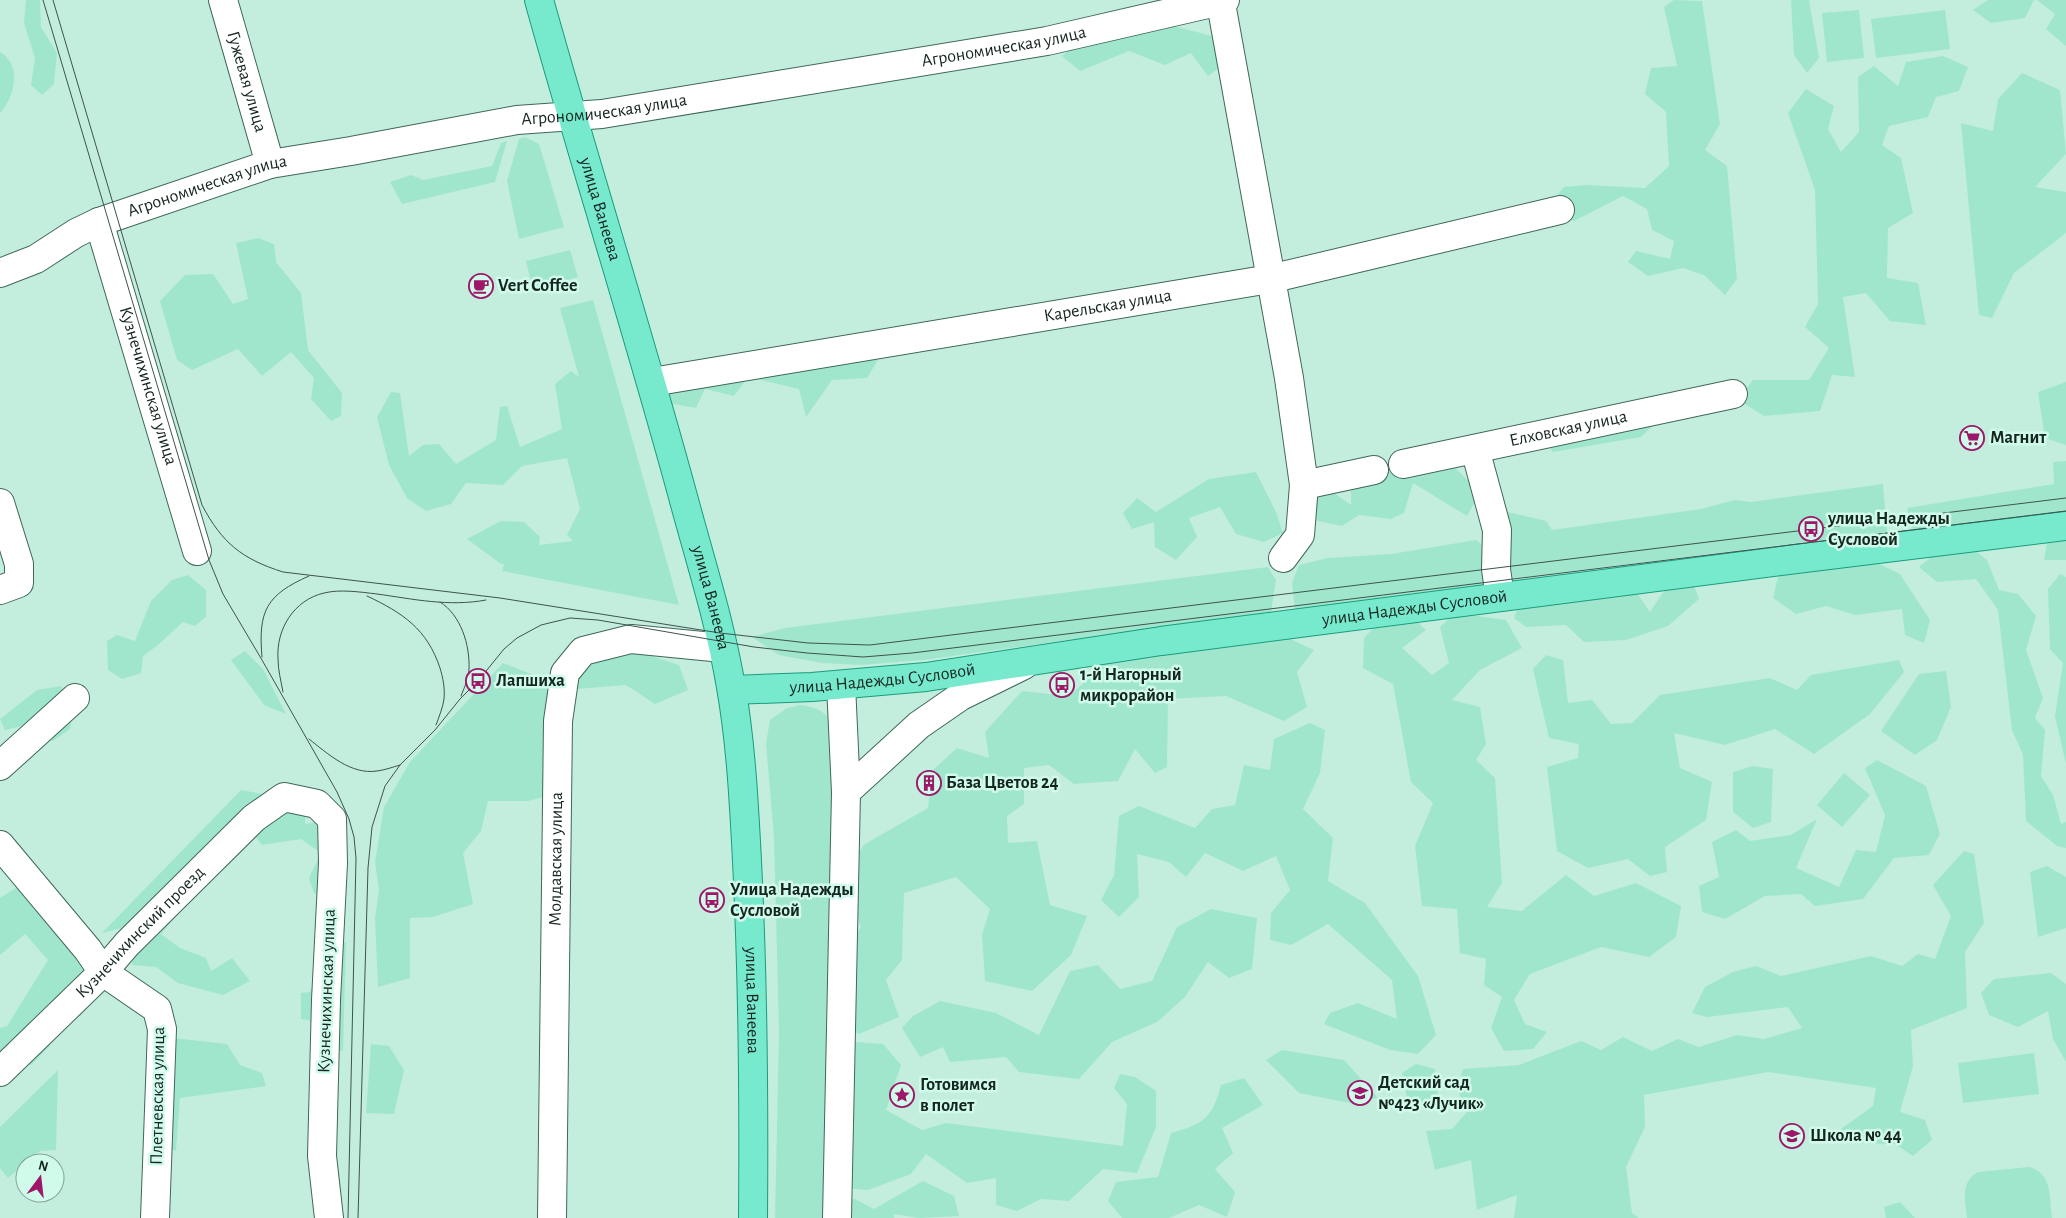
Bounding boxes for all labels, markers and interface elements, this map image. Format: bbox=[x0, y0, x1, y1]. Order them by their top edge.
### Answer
street label: Агрономическая улица bbox=[920, 23, 1088, 70]
street label: Гужевая улица bbox=[223, 29, 269, 134]
street label: Агрономическая улица bbox=[521, 91, 688, 129]
street label: Агрономическая улица bbox=[125, 152, 288, 221]
street label: улица Ванеева bbox=[576, 155, 624, 263]
cafe icon: Vert Coffee bbox=[468, 273, 494, 299]
place label: Vert Coffee bbox=[498, 277, 577, 295]
street label: Карельская улица bbox=[1043, 287, 1173, 326]
street label: Кузнечихинская улица bbox=[116, 304, 180, 467]
street label: Елховская улица bbox=[1508, 408, 1629, 450]
supermarket icon: Магнит bbox=[1959, 425, 1985, 451]
place label: Магнит bbox=[1990, 429, 2047, 447]
place label: улица Надежды Сусловой bbox=[1827, 510, 1950, 549]
bus stop icon: улица Надежды Сусловой bbox=[1798, 516, 1824, 542]
street label: улица Ванеева bbox=[688, 543, 733, 652]
street label: улица Надежды Сусловой bbox=[1320, 587, 1508, 629]
street label: улица Надежды Сусловой bbox=[788, 661, 977, 697]
place label: 1-й Нагорный микрорайон bbox=[1080, 666, 1182, 705]
bus stop icon: Лапшиха bbox=[465, 668, 491, 694]
place label: Лапшиха bbox=[496, 672, 565, 690]
bus stop icon: 1-й Нагорный микрорайон bbox=[1049, 672, 1075, 698]
building icon: База Цветов 24 bbox=[916, 770, 942, 796]
place label: База Цветов 24 bbox=[946, 774, 1058, 792]
street label: Молдавская улица bbox=[547, 792, 566, 926]
street label: Кузнечихинский проезд bbox=[73, 863, 208, 1002]
place label: Улица Надежды Сусловой bbox=[730, 881, 854, 920]
bus stop icon: Улица Надежды Сусловой bbox=[699, 887, 725, 913]
street label: Кузнечихинская улица bbox=[315, 909, 339, 1073]
street label: улица Ванеева bbox=[741, 946, 762, 1054]
street label: Плетневская улица bbox=[148, 1027, 168, 1165]
place label: Детский сад №423 «Лучик» bbox=[1378, 1074, 1484, 1113]
place label: Готовимся в полет bbox=[920, 1076, 996, 1115]
school or university icon: Детский сад №423 «Лучик» bbox=[1347, 1080, 1373, 1106]
place icon: Готовимся в полет bbox=[889, 1082, 915, 1108]
school or university icon: Школа № 44 bbox=[1779, 1123, 1805, 1149]
place label: Школа № 44 bbox=[1810, 1127, 1902, 1145]
north arrow bbox=[15, 1153, 65, 1203]
text: N bbox=[37, 1158, 50, 1174]

